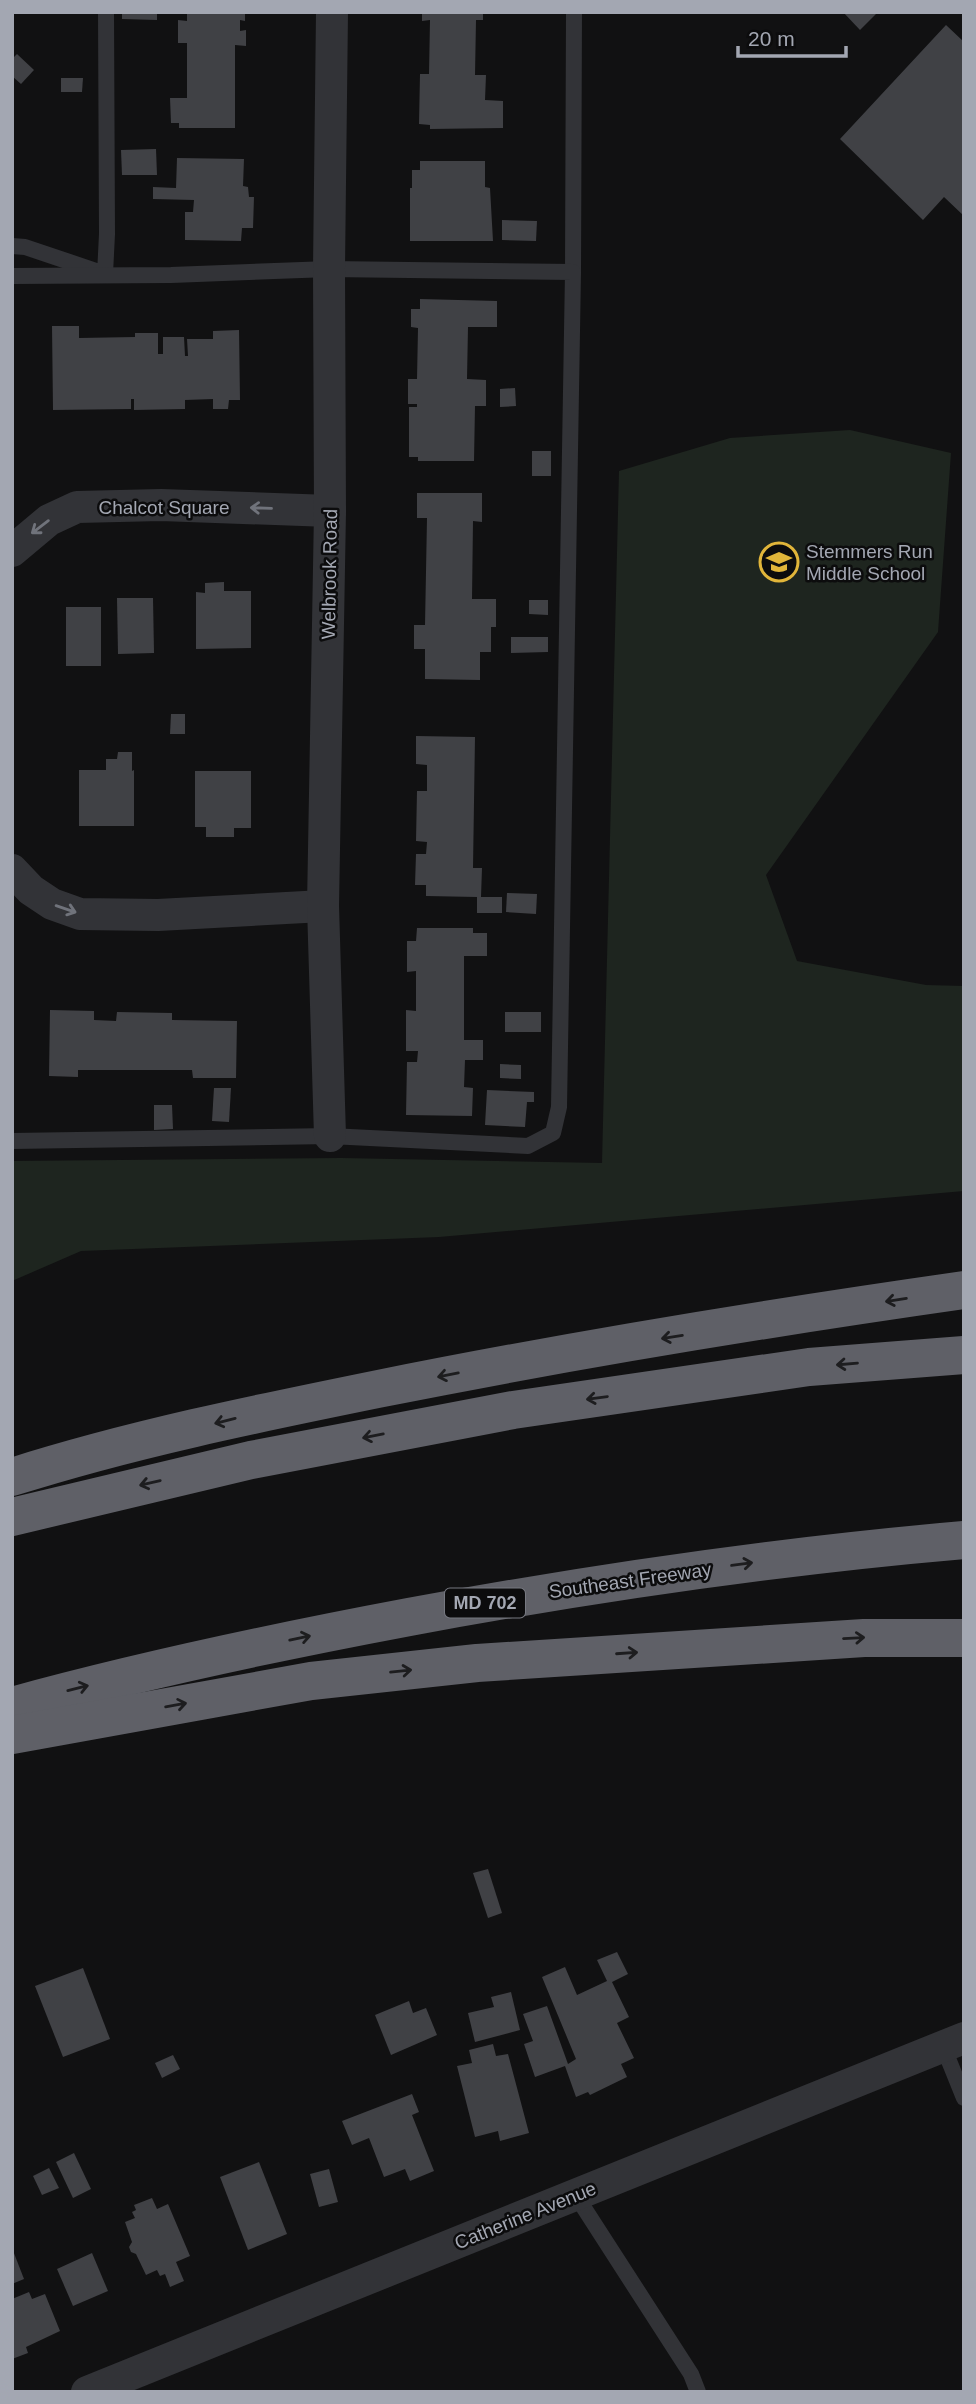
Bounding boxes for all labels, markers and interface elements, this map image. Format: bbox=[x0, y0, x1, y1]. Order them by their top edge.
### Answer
scale bar bbox=[738, 14, 846, 58]
text: 20 m bbox=[748, 27, 795, 50]
street label: Chalcot Square bbox=[99, 497, 229, 518]
one-way arrow bbox=[250, 502, 273, 515]
street label: Welbrook Road bbox=[318, 509, 341, 639]
one-way arrow bbox=[31, 520, 49, 535]
school or university icon: Stemmers Run Middle School bbox=[758, 541, 800, 583]
place label: Stemmers Run Middle School bbox=[806, 541, 933, 584]
one-way arrow bbox=[55, 904, 77, 916]
one-way arrow bbox=[885, 1294, 908, 1307]
one-way arrow bbox=[661, 1331, 684, 1344]
one-way arrow bbox=[836, 1358, 859, 1371]
one-way arrow bbox=[437, 1369, 460, 1383]
one-way arrow bbox=[586, 1392, 609, 1405]
one-way arrow bbox=[214, 1415, 237, 1428]
one-way arrow bbox=[362, 1430, 385, 1444]
one-way arrow bbox=[140, 1477, 162, 1490]
one-way arrow bbox=[730, 1558, 753, 1571]
street label: Southeast Freeway bbox=[548, 1559, 713, 1602]
road number: MD 702 bbox=[445, 1588, 525, 1618]
one-way arrow bbox=[288, 1630, 311, 1644]
one-way arrow bbox=[843, 1632, 866, 1645]
one-way arrow bbox=[616, 1646, 638, 1659]
one-way arrow bbox=[389, 1665, 412, 1678]
one-way arrow bbox=[66, 1681, 89, 1694]
one-way arrow bbox=[164, 1698, 187, 1711]
street label: Catherine Avenue bbox=[451, 2177, 599, 2253]

